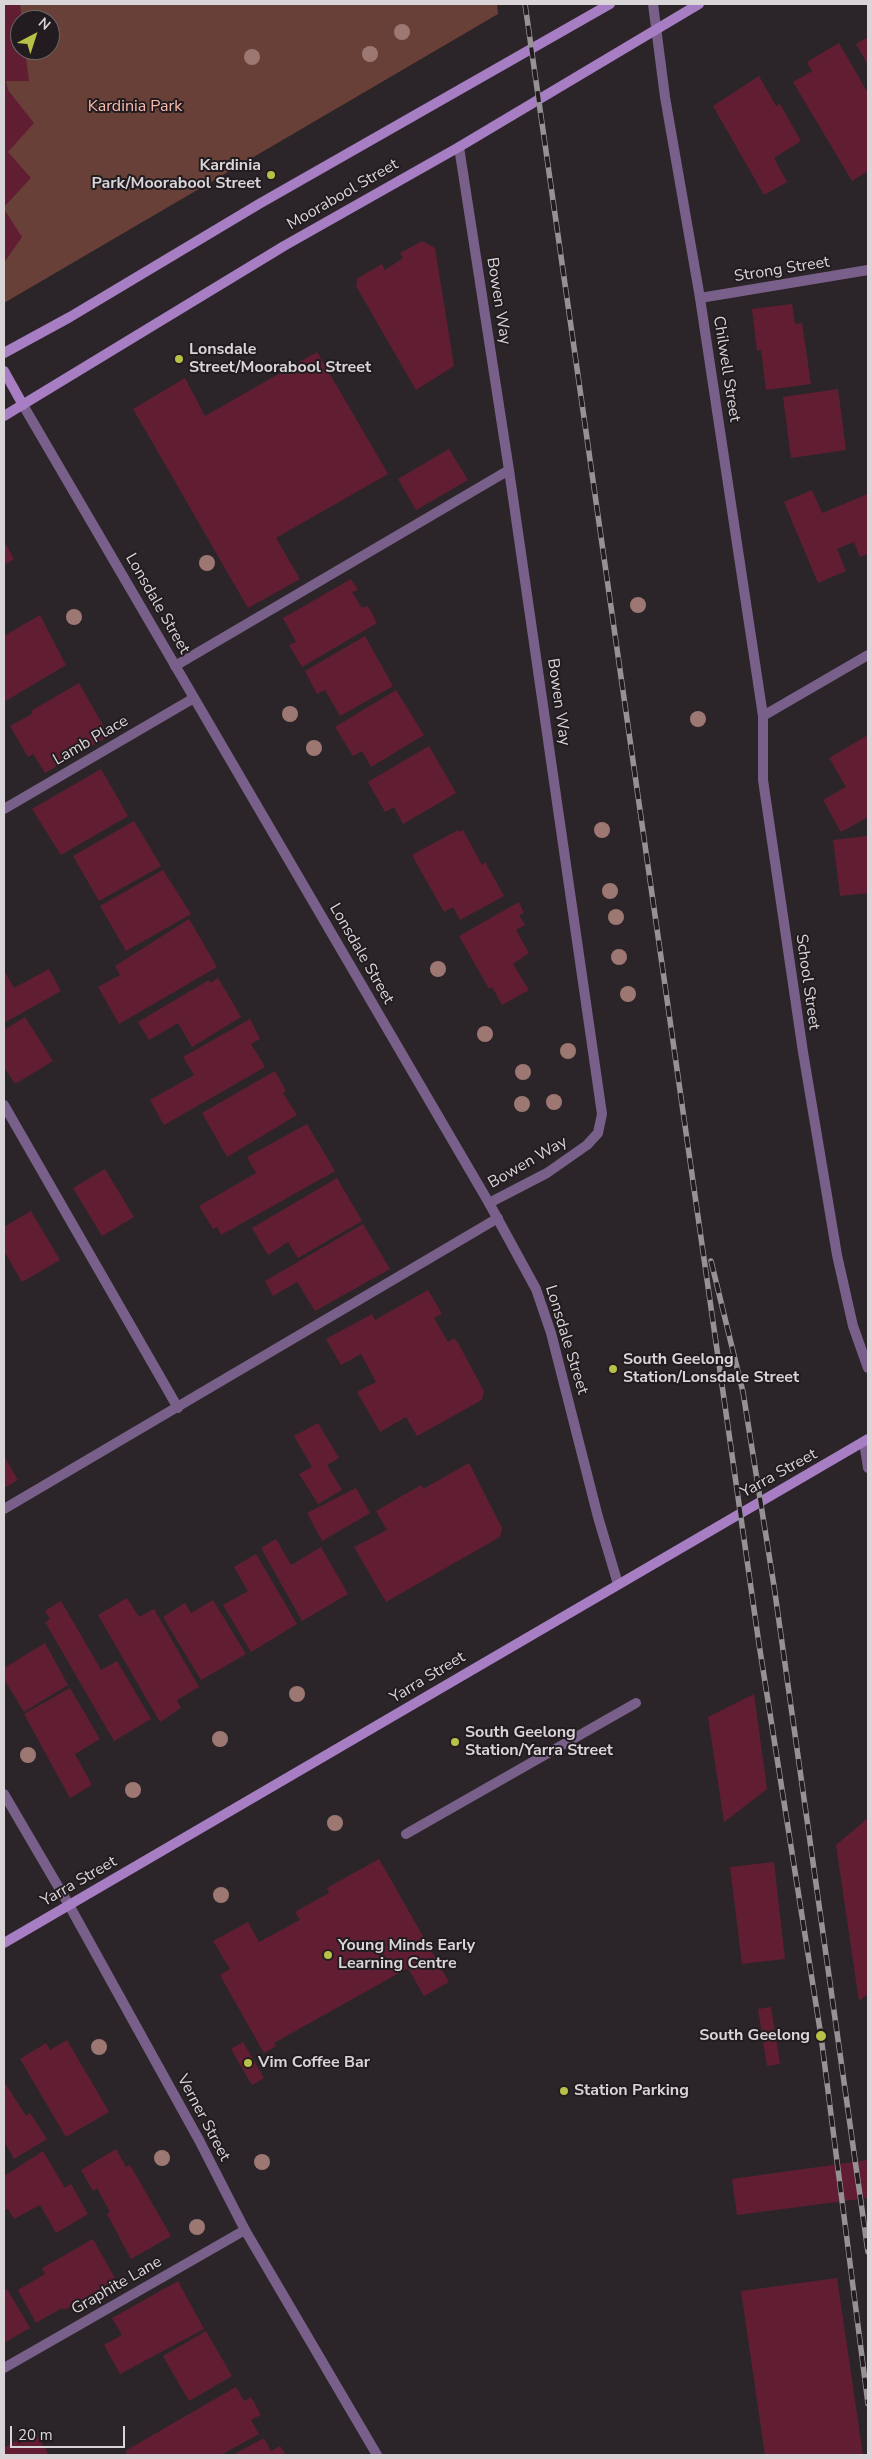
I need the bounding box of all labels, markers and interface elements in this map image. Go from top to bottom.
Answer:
north arrow [10,10,60,60]
text: N [34,13,54,35]
park label: Kardinia Park [88,97,182,117]
street label: Moorabool Street [284,155,402,235]
place label: Kardinia Park/Moorabool Street [92,156,261,194]
marker: Kardinia Park/Moorabool Street [265,169,277,181]
street label: Strong Street [733,253,831,287]
street label: Bowen Way [482,256,514,346]
street label: Chilwell Street [708,315,744,423]
place label: Lonsdale Street/Moorabool Street [189,340,371,378]
marker: Lonsdale Street/Moorabool Street [173,353,185,365]
street label: Lonsdale Street [120,550,194,658]
street label: Bowen Way [542,657,574,747]
street label: Lamb Place [50,712,132,770]
street label: Lonsdale Street [324,900,398,1008]
street label: School Street [791,933,823,1031]
street label: Bowen Way [485,1133,571,1193]
street label: Lonsdale Street [540,1283,592,1397]
place label: South Geelong Station/Lonsdale Street [623,1350,799,1388]
marker: South Geelong Station/Lonsdale Street [607,1363,619,1375]
street label: Yarra Street [737,1445,821,1503]
street label: Yarra Street [387,1648,469,1708]
place label: South Geelong Station/Yarra Street [465,1723,613,1761]
marker: South Geelong Station/Yarra Street [449,1736,461,1748]
street label: Yarra Street [38,1853,120,1911]
place label: Young Minds Early Learning Centre [338,1936,475,1974]
marker: Young Minds Early Learning Centre [322,1949,334,1961]
place label: South Geelong [699,2026,810,2046]
marker: South Geelong [814,2029,828,2043]
place label: Vim Coffee Bar [258,2053,370,2073]
marker: Vim Coffee Bar [242,2057,254,2069]
street label: Verner Street [172,2071,234,2165]
place label: Station Parking [574,2081,689,2101]
marker: Station Parking [558,2085,570,2097]
street label: Graphite Lane [69,2252,165,2320]
scale bar [12,2416,128,2448]
text: 20 m [18,2425,53,2445]

